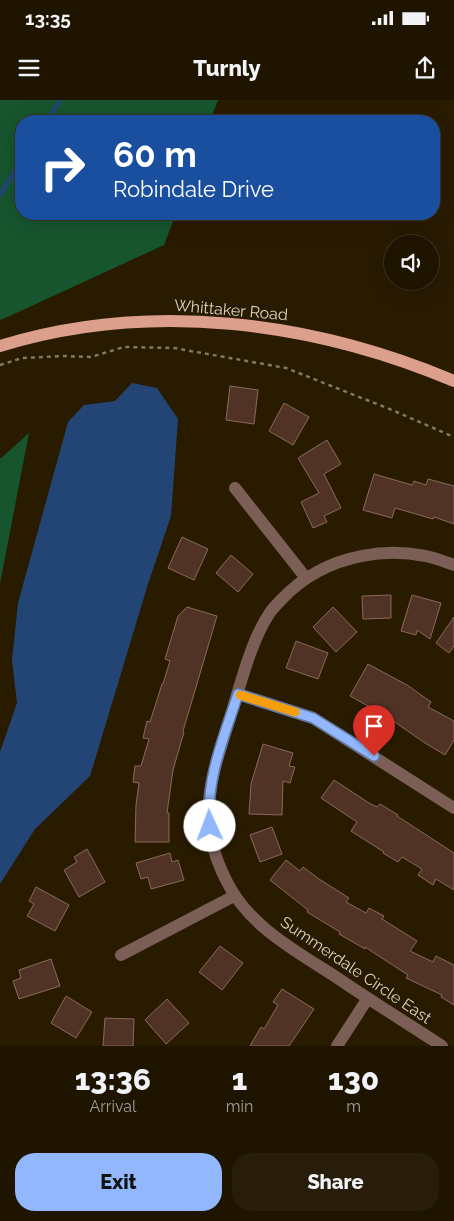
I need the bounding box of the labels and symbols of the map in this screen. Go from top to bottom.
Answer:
street label: Whittaker Road [173,296,289,324]
pin [353,705,395,756]
position arrow [183,799,235,851]
street label: Summerdale Circle East [277,912,436,1028]

